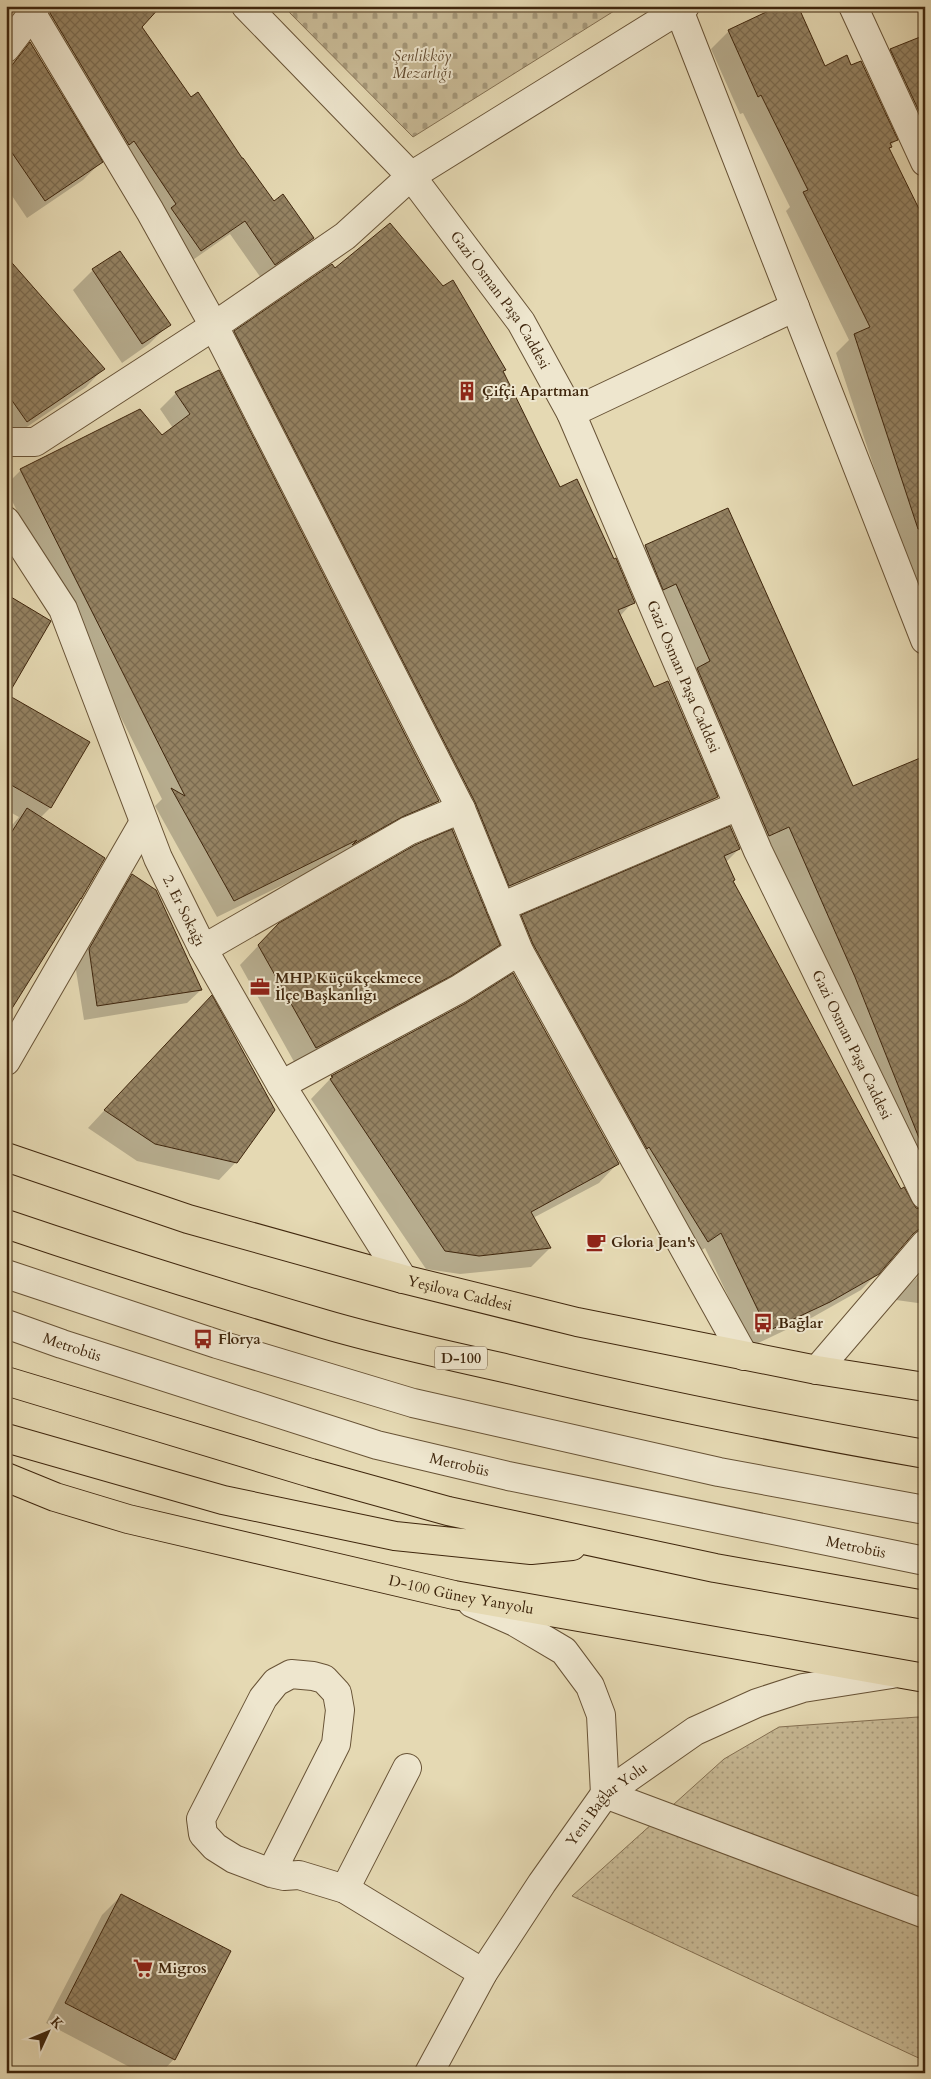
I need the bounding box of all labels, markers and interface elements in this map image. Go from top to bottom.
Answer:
park label: Şenlikköy Mezarlığı [393,46,452,83]
street label: Gazi Osman Paşa Caddesi [446,227,555,373]
building icon: Çifçi Apartman [456,380,478,402]
place label: Çifçi Apartman [482,381,589,401]
street label: Gazi Osman Paşa Caddesi [642,597,725,756]
street label: 2. Er Sokağı [158,872,210,950]
street label: Gazi Osman Paşa Caddesi [807,966,897,1123]
place label: MHP Küçükçekmece İlçe Başkanlığı [275,968,422,1005]
office icon: MHP Küçükçekmece İlçe Başkanlığı [249,976,271,998]
cafe icon: Gloria Jean's [585,1231,607,1253]
place label: Gloria Jean's [611,1232,695,1252]
street label: Yeşilova Caddesi [405,1270,514,1316]
bus stop icon: Bağlar [752,1312,774,1334]
place label: Bağlar [778,1313,824,1333]
street label: Metrobüs [40,1328,104,1366]
bus stop icon: Florya [192,1328,214,1350]
place label: Florya [218,1329,261,1349]
road number: D-100 [435,1346,487,1370]
street label: Metrobüs [428,1448,491,1481]
street label: Metrobüs [824,1531,888,1563]
street label: D-100 Güney Yanyolu [387,1570,535,1619]
street label: Yeni Bağlar Yolu [561,1758,651,1850]
supermarket icon: Migros [132,1957,154,1979]
place label: Migros [158,1958,207,1978]
north arrow [22,2006,72,2056]
text: K [46,2013,68,2034]

